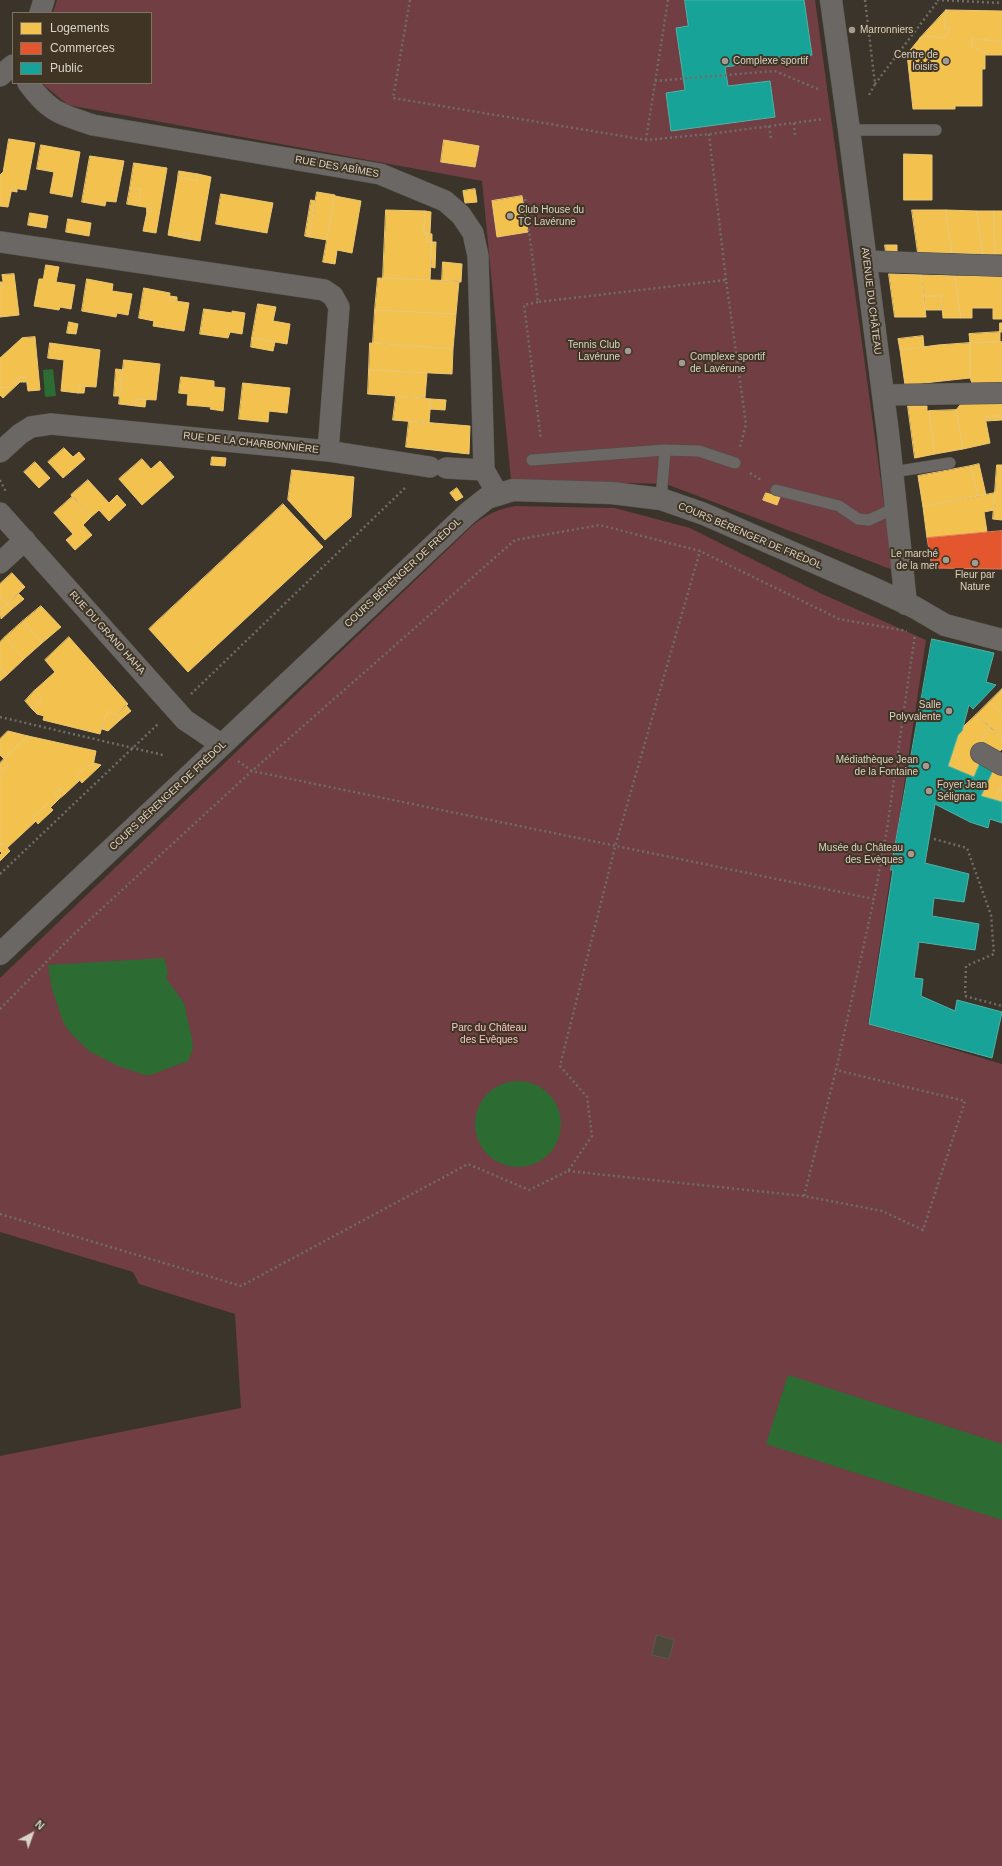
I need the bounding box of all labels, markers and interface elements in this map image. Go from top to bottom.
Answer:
legend [12,12,152,84]
text: Logements [50,21,109,35]
place label: Marronniers [860,24,913,36]
marker: Marronniers [847,25,857,35]
text: Commerces [50,41,115,55]
place label: Centre de loisirs [894,49,938,72]
place label: Complexe sportif [733,55,808,67]
marker: Complexe sportif [720,56,730,66]
marker: Centre de loisirs [941,56,951,66]
text: Public [50,61,83,75]
street label: RUE DES ABÎMES [294,154,380,180]
place label: Club House du TC Lavérune [518,204,584,228]
marker: Club House du TC Lavérune [505,211,515,221]
street label: AVENUE DU CHÂTEAU [858,247,884,355]
place label: Tennis Club Lavérune [568,339,620,362]
marker: Tennis Club Lavérune [623,346,633,356]
place label: Complexe sportif de Lavérune [690,351,765,374]
marker: Complexe sportif de Lavérune [677,358,687,368]
street label: RUE DE LA CHARBONNIÈRE [183,430,319,456]
street label: COURS BÉRENGER DE FRÉDOL [676,500,824,572]
street label: COURS BÉRENGER DE FRÉDOL [342,516,464,630]
place label: Le marché de la mer [891,548,938,572]
marker: Le marché de la mer [941,555,951,565]
marker: Fleur par Nature [970,558,980,568]
place label: Fleur par Nature [955,569,995,592]
street label: RUE DU GRAND HAHA [66,589,148,677]
place label: Salle Polyvalente [889,699,941,722]
marker: Salle Polyvalente [944,706,954,716]
street label: COURS BÉRENGER DE FRÉDOL [107,739,229,853]
place label: Médiathèque Jean de la Fontaine [836,754,918,778]
marker: Médiathèque Jean de la Fontaine [921,761,931,771]
place label: Foyer Jean Sélignac [937,779,987,802]
marker: Foyer Jean Sélignac [924,786,934,796]
place label: Musée du Château des Evèques [818,842,903,866]
marker: Musée du Château des Evèques [906,849,916,859]
park label: Parc du Château des Evêques [451,1022,527,1046]
north arrow [12,1814,52,1854]
text: N [33,1818,47,1832]

